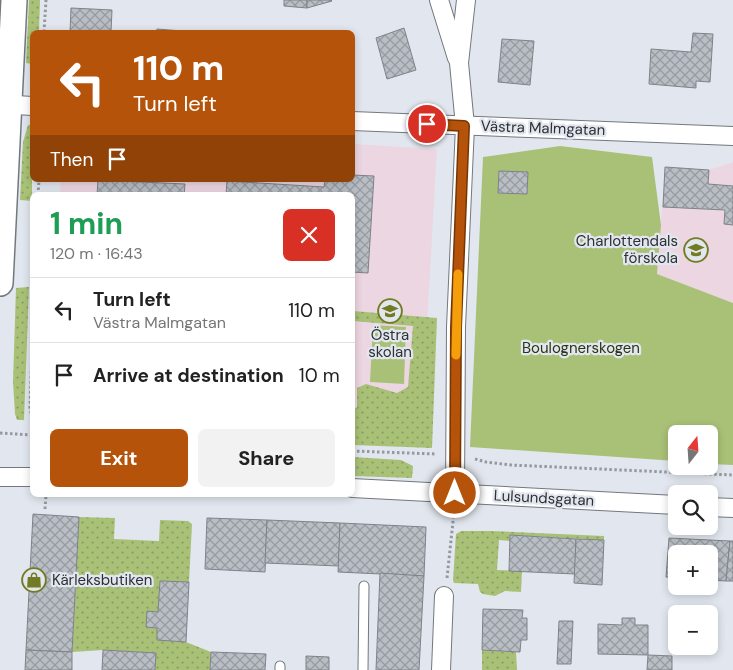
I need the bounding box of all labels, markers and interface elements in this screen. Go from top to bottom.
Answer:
text: 110 m [133,45,224,91]
icon: left [50,50,115,115]
text: Turn left [133,89,217,118]
pin [406,103,448,145]
icon: arrive [413,110,441,138]
street label: Västra Malmgatan [480,116,606,140]
icon: arrive [103,145,131,173]
text: Then [50,147,93,172]
text: 1 min [50,204,123,243]
button: close [283,209,335,261]
place label: Charlottendals förskola [576,231,678,268]
school or university icon: Charlottendals förskola [683,237,709,263]
text: 120 m · 16:43 [50,243,143,264]
text: Turn left [93,287,171,312]
icon: left [50,296,78,324]
text: 110 m [288,298,335,323]
school or university icon: Östra skolan [377,298,403,324]
text: Västra Malmgatan [93,312,226,333]
place label: Östra skolan [368,325,412,362]
park label: Boulognerskogen [522,338,640,358]
icon: arrive [50,361,78,389]
text: Arrive at destination [93,363,284,388]
text: 10 m [299,363,340,388]
north arrow [668,425,718,475]
map controls [668,425,718,655]
button: Exit [50,429,188,487]
button: Share [198,429,335,487]
position arrow [428,466,480,518]
street label: Lulsundsgatan [493,485,595,511]
button: search [668,485,718,535]
button: + [668,545,718,595]
shop icon: Kärleksbutiken [21,567,47,593]
place label: Kärleksbutiken [52,570,152,590]
button: − [668,605,718,655]

